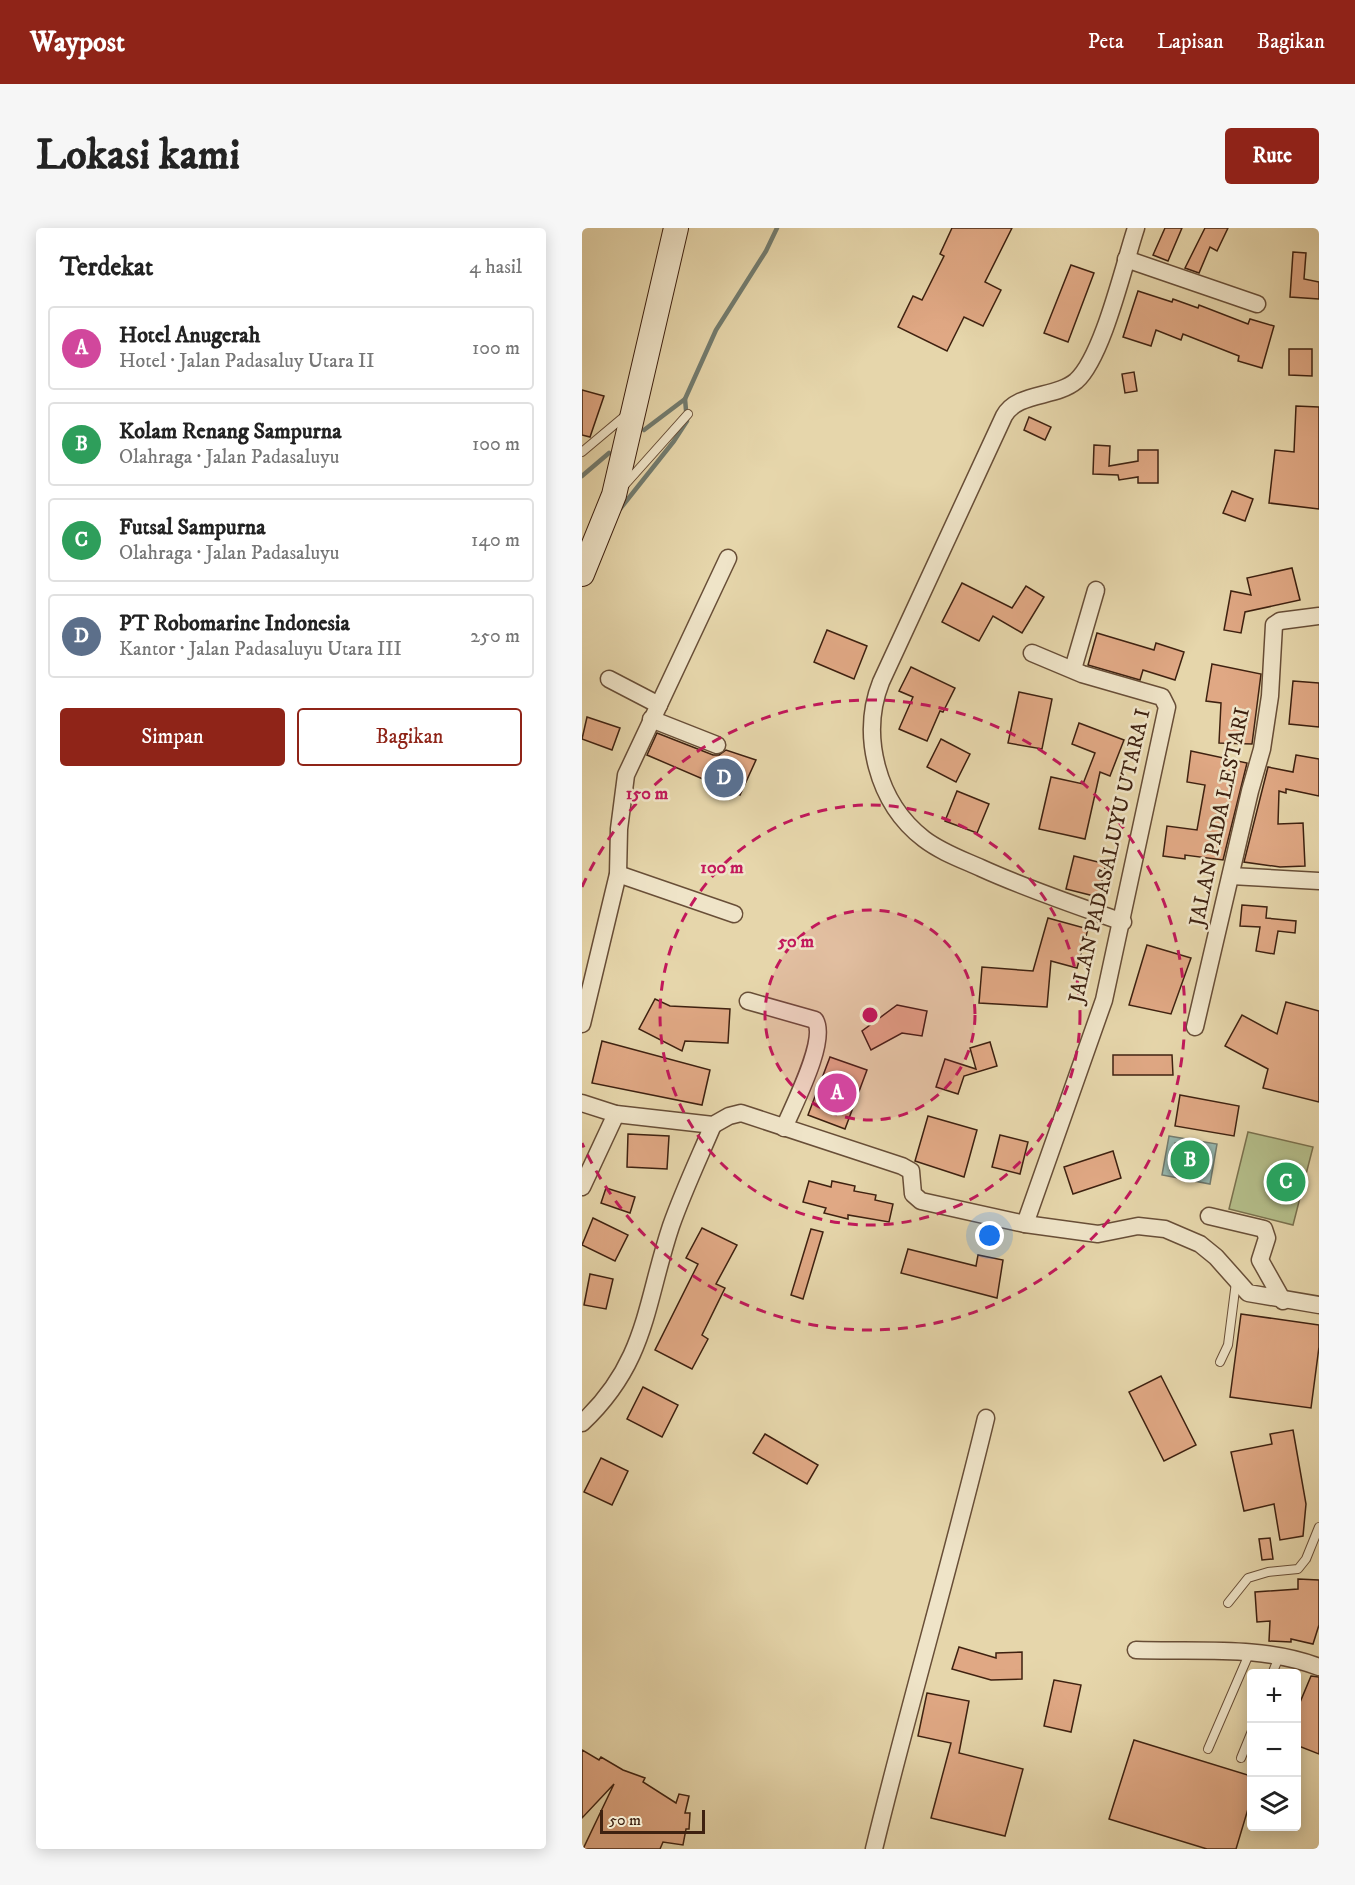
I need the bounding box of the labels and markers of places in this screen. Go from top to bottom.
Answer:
pin: D [704,756,744,800]
centre of rings [860,1005,880,1025]
pin: A [818,1070,856,1116]
pin: B [1170,1138,1210,1182]
pin: C [1266,1160,1306,1204]

